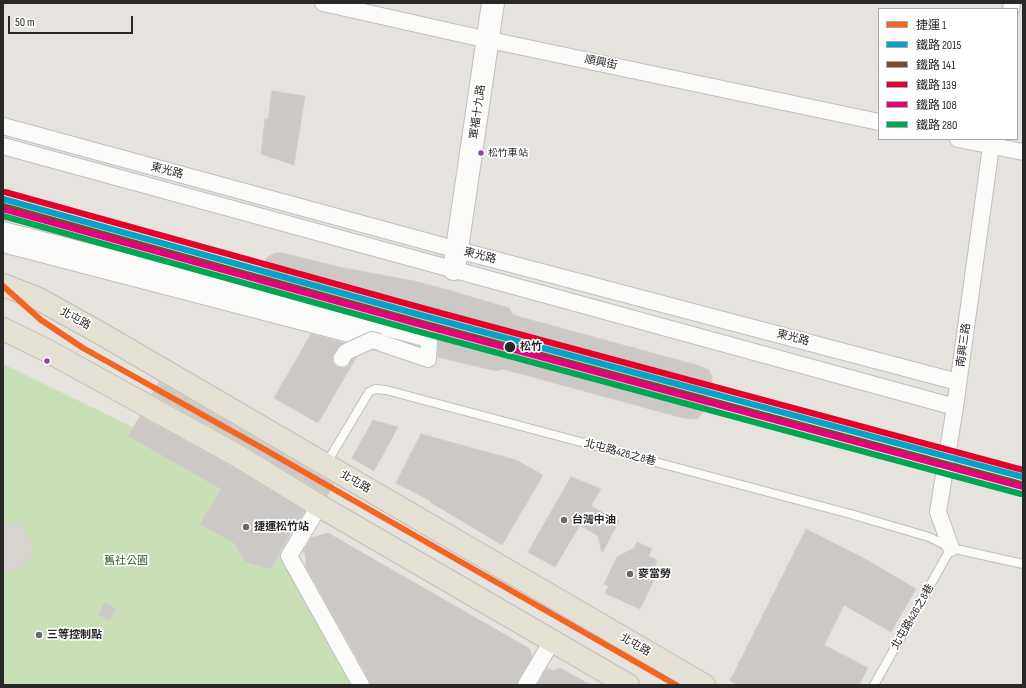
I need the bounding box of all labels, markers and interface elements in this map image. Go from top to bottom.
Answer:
scale bar [10,8,135,34]
legend [878,8,1018,140]
text: 50 m [15,15,35,30]
text: 捷運 1 [916,18,946,33]
text: 鐵路 2015 [916,38,961,53]
street label: 順興街 [583,53,619,73]
text: 鐵路 141 [916,58,955,73]
text: 鐵路 139 [916,78,956,93]
street label: 軍福十九路 [468,84,488,140]
text: 鐵路 108 [916,98,957,113]
text: 鐵路 280 [916,118,957,133]
place label: 松竹車站 [488,147,528,159]
marker: 松竹車站 [476,148,486,158]
street label: 東光路 [149,160,185,182]
street label: 東光路 [462,245,498,267]
street label: 北屯路 [57,305,93,333]
street label: 南興三路 [954,322,974,368]
street label: 東光路 [775,327,811,349]
marker: 松竹 [503,340,517,354]
place label: 松竹 [520,340,542,354]
unlabelled marker [42,356,52,366]
street label: 北屯路426之8巷 [583,437,657,469]
street label: 北屯路 [337,468,373,496]
place label: 台灣中油 [572,513,616,527]
marker: 台灣中油 [559,515,569,525]
place label: 捷運松竹站 [254,520,309,534]
marker: 捷運松竹站 [241,522,251,532]
park label: 舊社公園 [104,554,148,568]
place label: 麥當勞 [638,567,671,581]
marker: 麥當勞 [625,569,635,579]
street label: 北屯路426之8巷 [889,582,937,652]
place label: 三等控制點 [47,628,102,642]
marker: 三等控制點 [34,630,44,640]
street label: 北屯路 [617,631,653,659]

